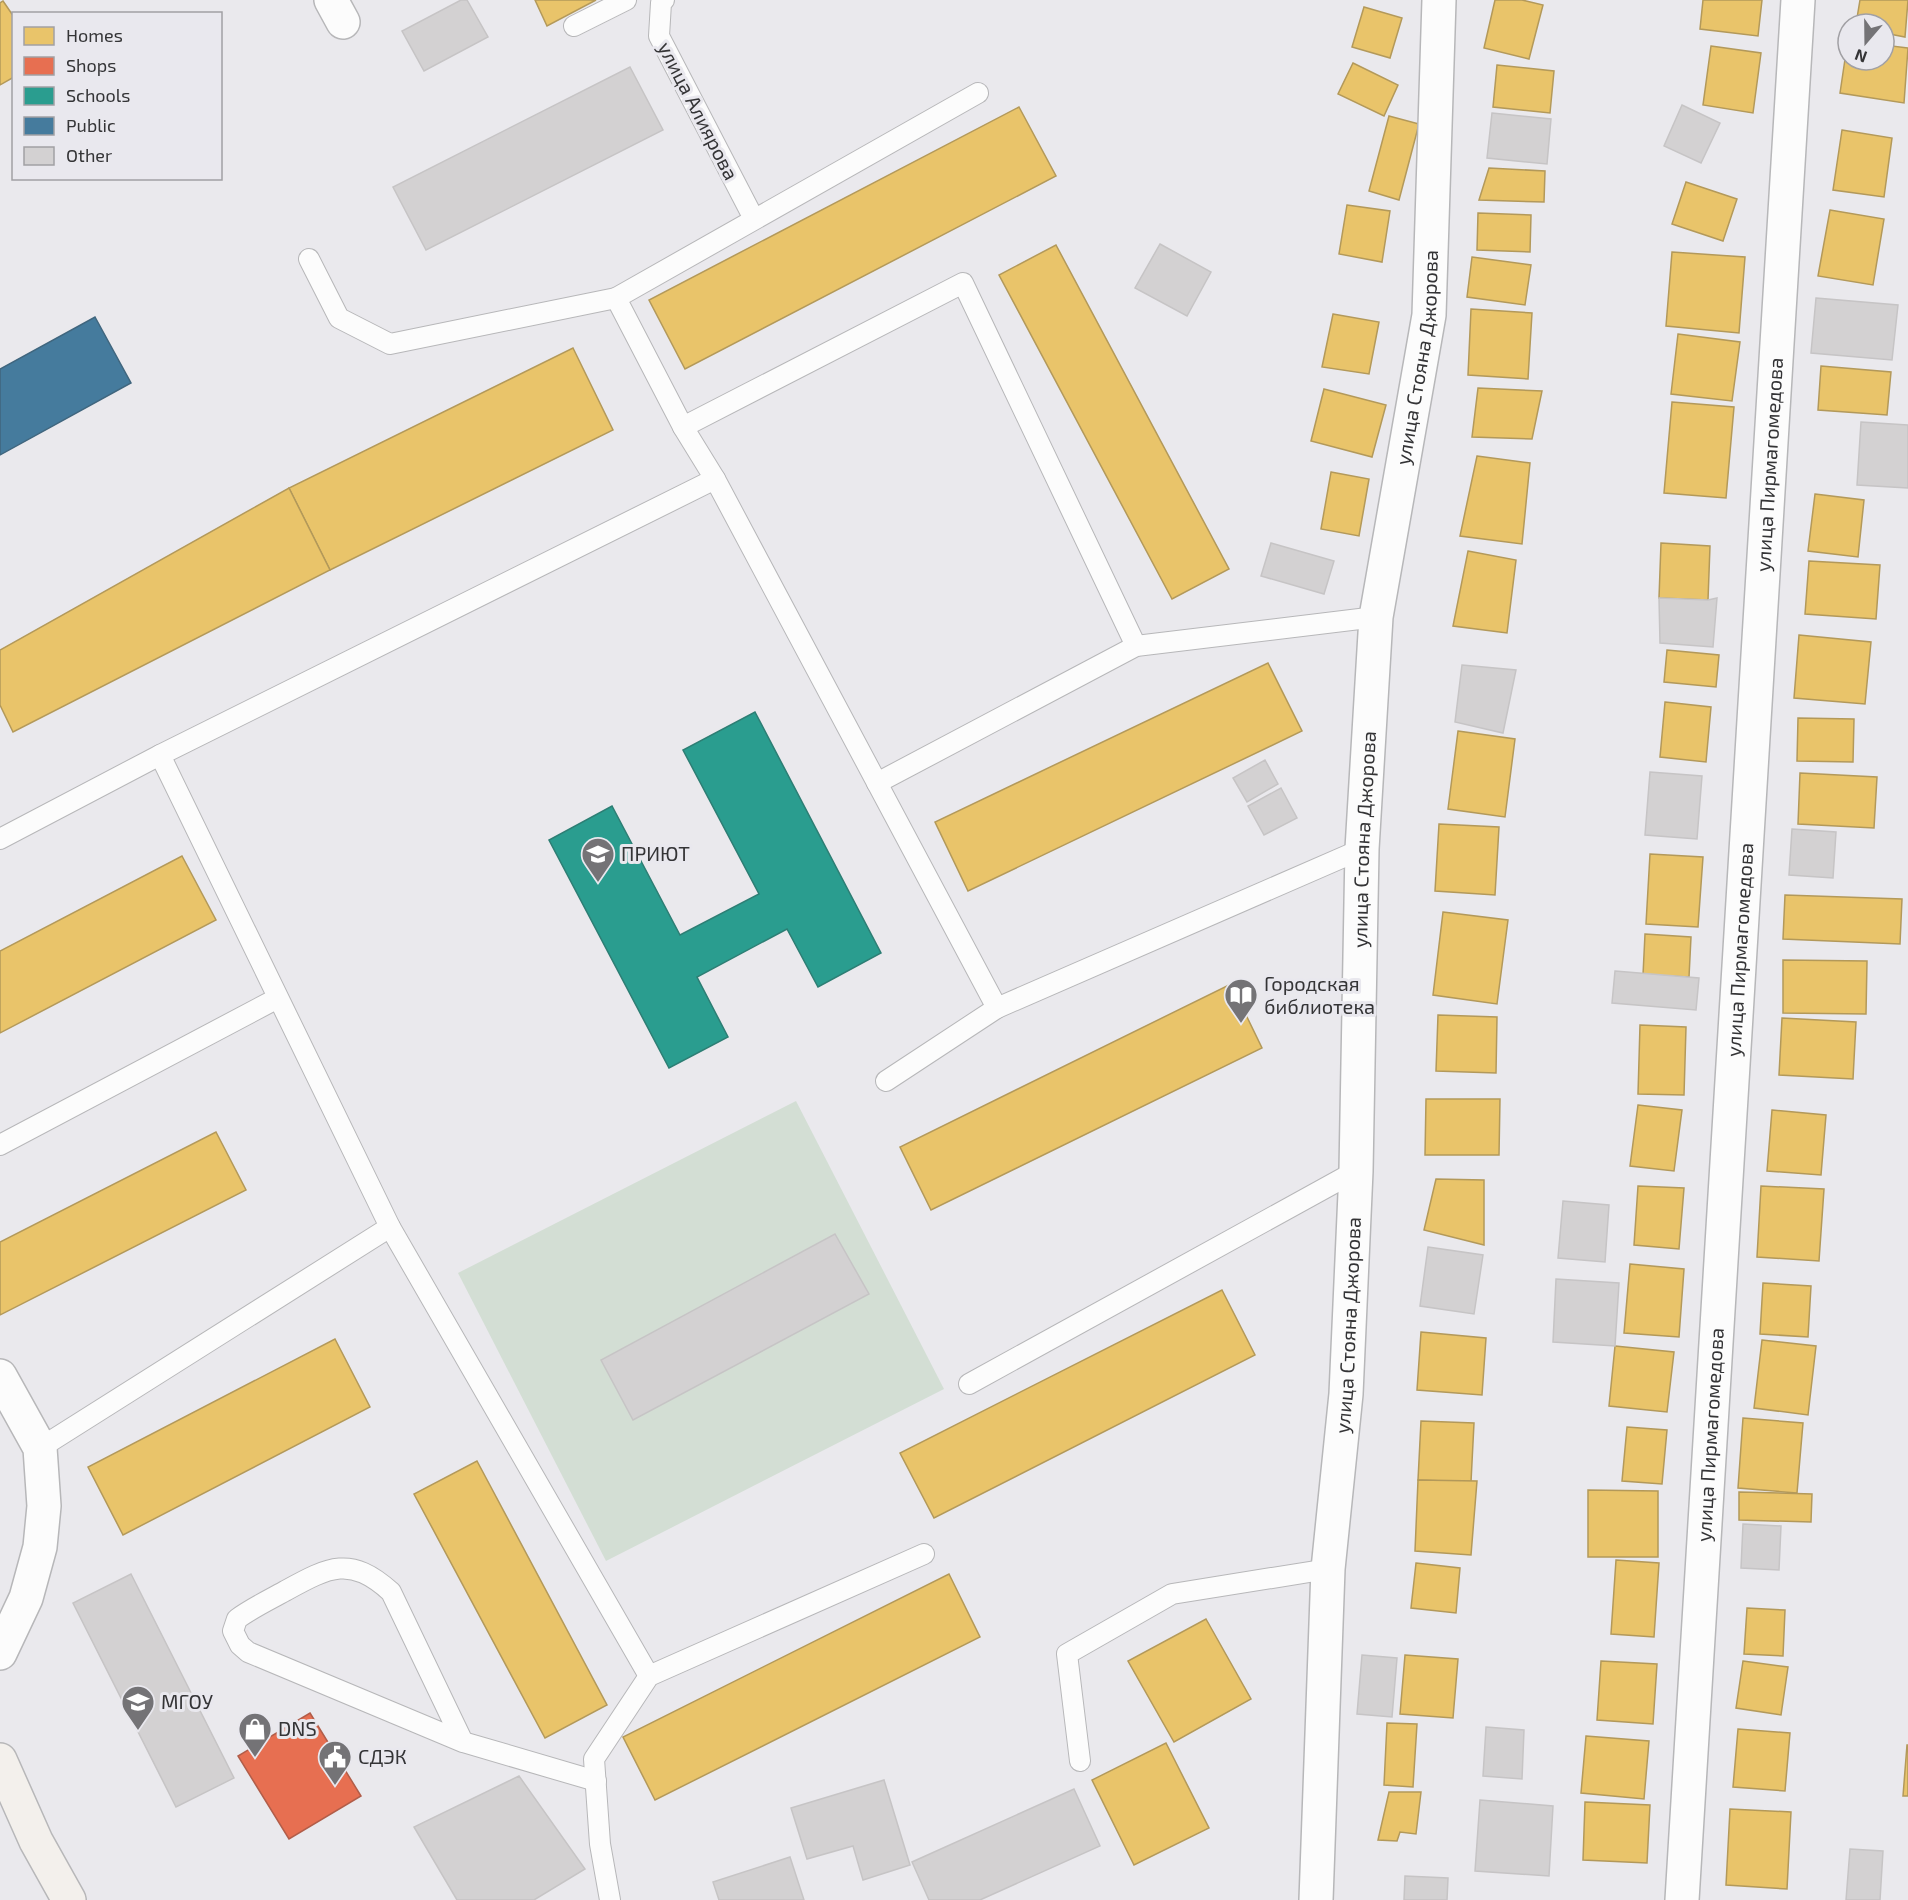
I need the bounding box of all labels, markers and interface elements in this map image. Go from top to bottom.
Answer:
legend [12,12,222,180]
north arrow [1836,12,1896,72]
text: Homes [66,24,123,46]
street label: улица Алиярова [653,37,744,184]
text: N [1852,46,1869,67]
text: Shops [66,54,116,76]
text: Schools [66,84,130,106]
text: Public [66,114,116,136]
text: Other [66,144,112,166]
street label: улица Стояна Джорова [1390,250,1442,467]
street label: улица Пирмагомедова [1750,357,1787,572]
street label: улица Стояна Джорова [1347,730,1380,948]
school or university icon: ПРИЮТ [580,836,616,883]
place label: ПРИЮТ [621,841,690,865]
street label: улица Пирмагомедова [1721,842,1758,1058]
place label: Городская библиотека [1264,971,1375,1018]
library icon: Городская библиотека [1223,977,1259,1024]
street label: улица Стояна Джорова [1329,1216,1365,1435]
street label: улица Пирмагомедова [1691,1327,1728,1543]
school or university icon: МГОУ [120,1684,156,1731]
place label: МГОУ [161,1689,214,1713]
shop icon: DNS [237,1711,273,1758]
place label: DNS [278,1716,317,1740]
public building icon: СДЭК [317,1739,353,1786]
place label: СДЭК [358,1744,407,1768]

